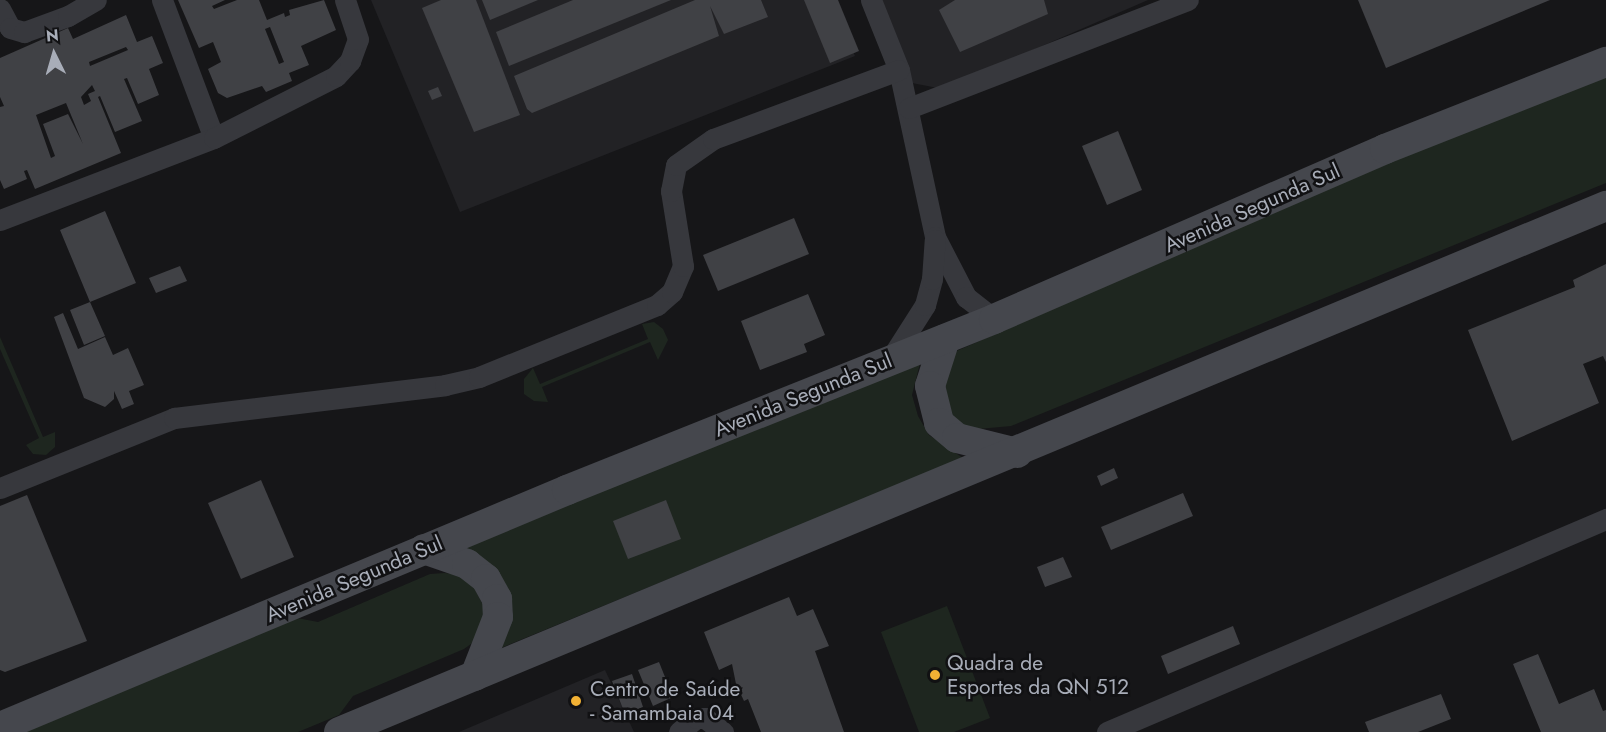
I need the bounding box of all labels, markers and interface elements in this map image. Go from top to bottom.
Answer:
north arrow [24,24,84,84]
text: N [45,24,60,48]
street label: Avenida Segunda Sul [1160,158,1344,258]
street label: Avenida Segunda Sul [710,348,896,442]
street label: Avenida Segunda Sul [262,530,446,628]
place label: Quadra de Esportes da QN 512 [947,650,1129,700]
marker: Quadra de Esportes da QN 512 [928,668,942,682]
place label: Centro de Saúde - Samambaia 04 [590,676,740,726]
marker: Centro de Saúde - Samambaia 04 [567,692,585,710]

